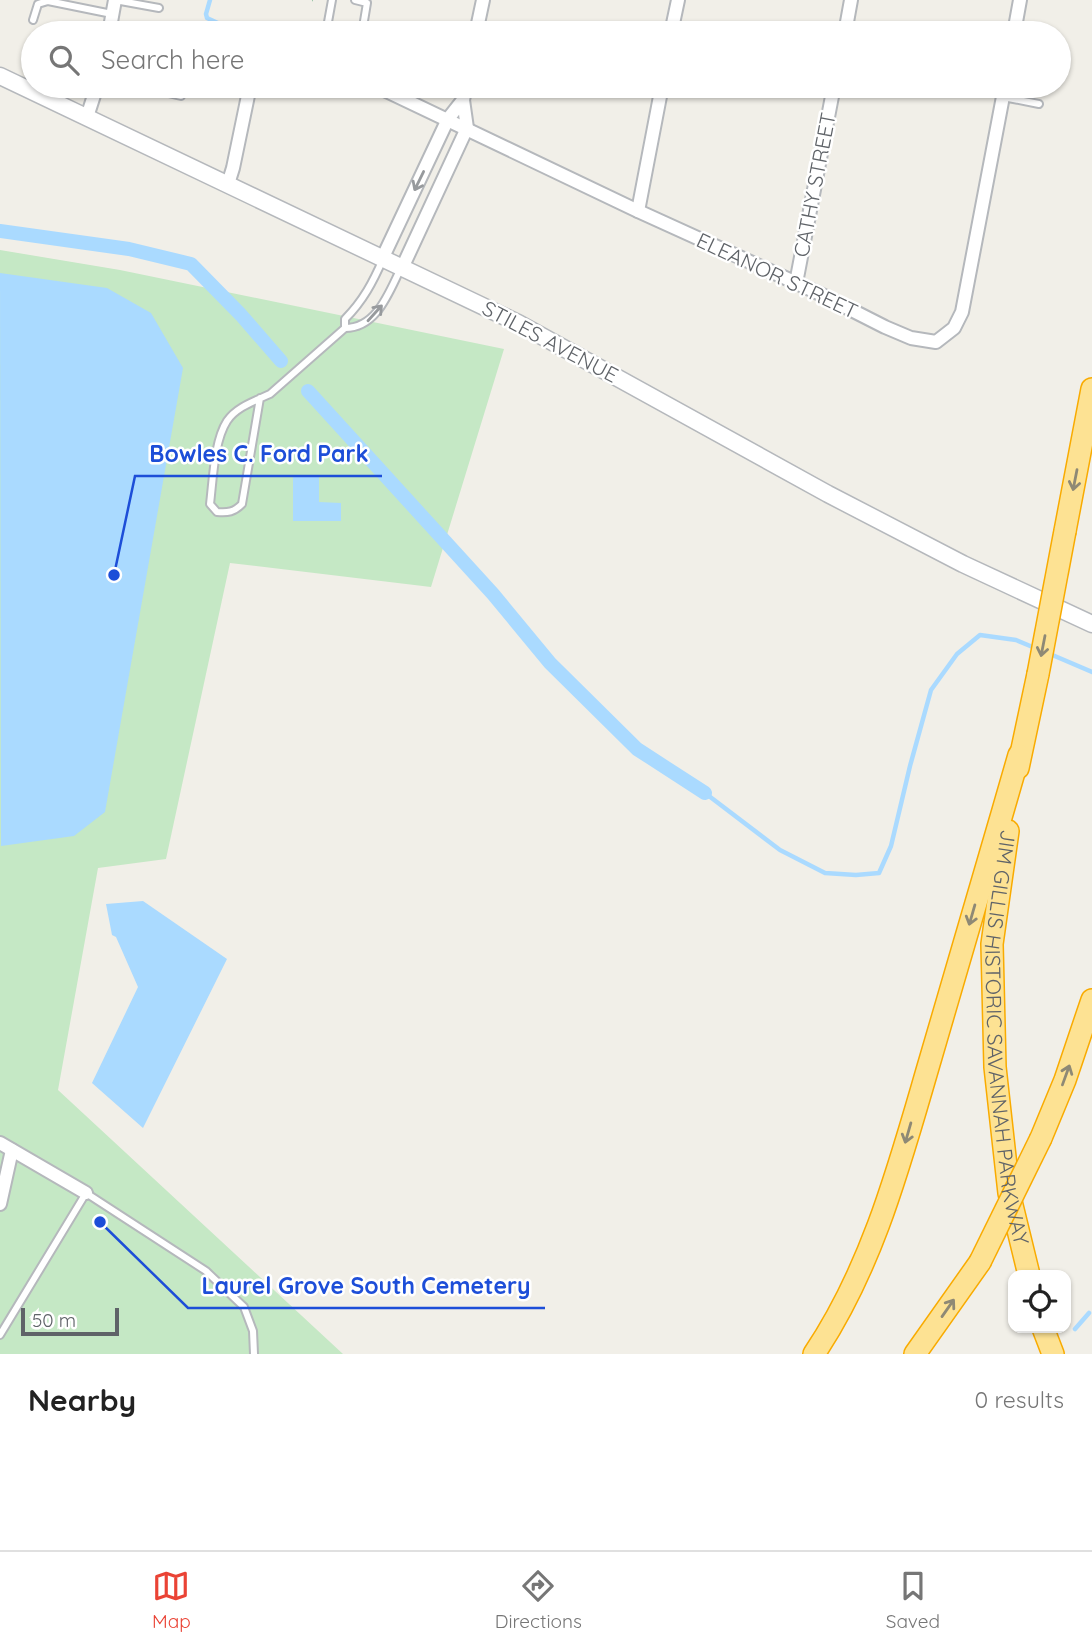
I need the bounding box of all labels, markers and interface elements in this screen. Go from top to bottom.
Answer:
search box [21,21,1071,98]
icon: search [45,41,83,79]
text: Search here [101,43,245,76]
street label: CATHY STREET [787,110,841,259]
one-way arrow [412,170,425,191]
street label: ELEANOR STREET [693,226,862,324]
street label: STILES AVENUE [478,294,623,388]
one-way arrow [367,304,383,322]
callout: Bowles C. Ford Park [135,432,382,476]
text: Bowles C. Ford Park [149,439,369,468]
one-way arrow [1068,468,1081,491]
one-way arrow [1036,634,1050,657]
street label: JIM GILLIS HISTORIC SAVANNAH PARKWAY [979,828,1035,1248]
one-way arrow [965,904,978,926]
one-way arrow [1061,1064,1074,1086]
one-way arrow [901,1122,914,1144]
callout: Laurel Grove South Cemetery [188,1264,545,1308]
map controls [1008,1270,1071,1333]
button: locate [1008,1270,1071,1333]
text: Laurel Grove South Cemetery [202,1271,530,1300]
one-way arrow [941,1299,955,1318]
scale bar [21,1305,119,1337]
text: 50 m [32,1308,76,1332]
text: Nearby [28,1381,136,1419]
text: 0 results [975,1385,1064,1414]
tab: Map [152,1567,191,1633]
tab: Directions [495,1567,582,1633]
tab: Saved [886,1567,940,1633]

